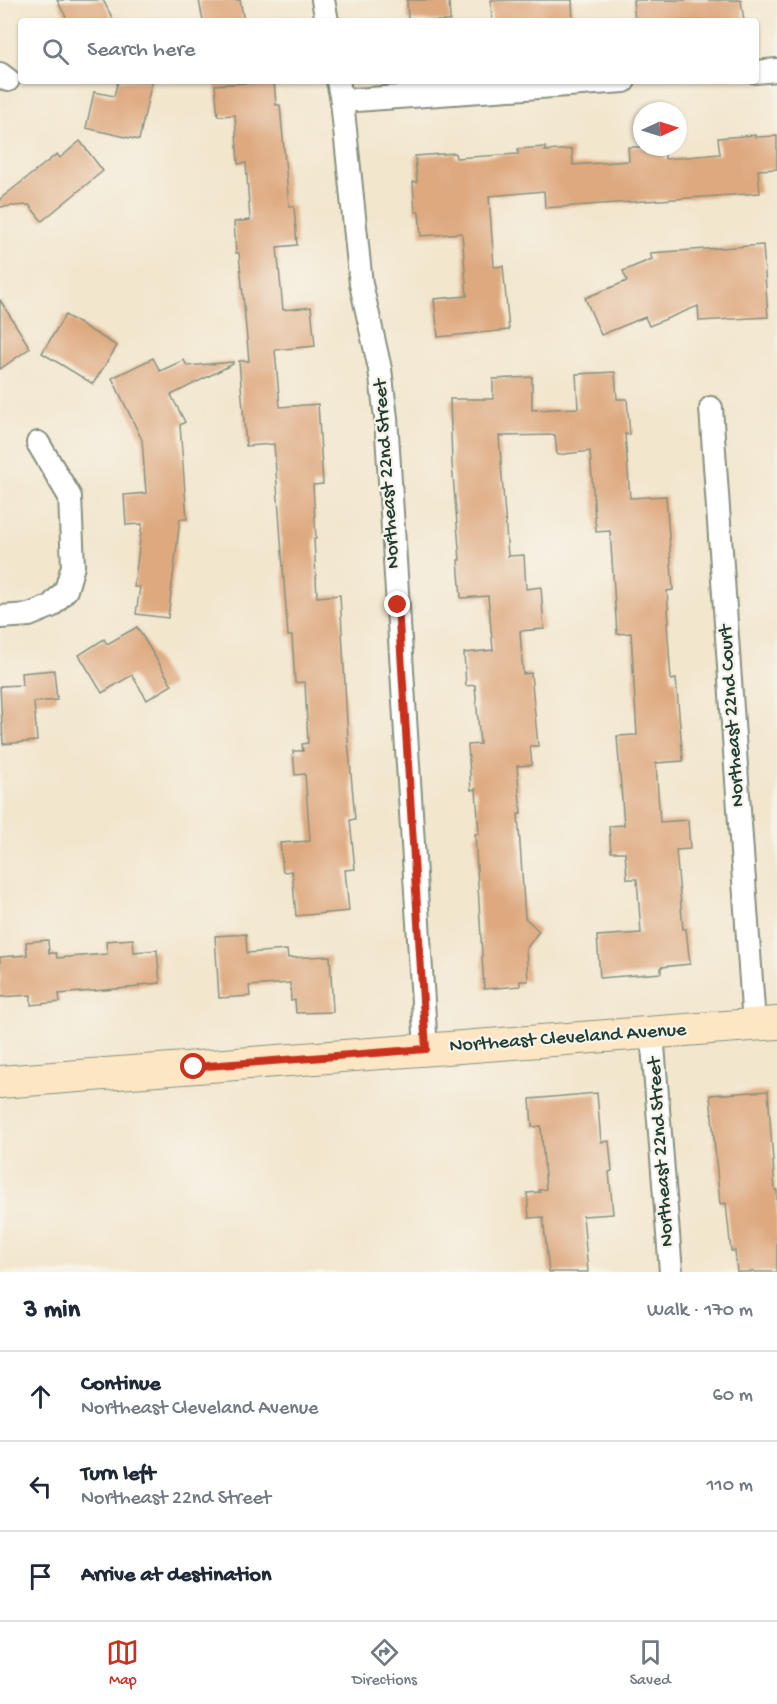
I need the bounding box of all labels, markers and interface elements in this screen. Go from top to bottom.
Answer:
search box [18,18,759,84]
icon: search [39,35,72,68]
text: Search here [87,38,195,64]
north arrow [633,102,687,156]
street label: Northeast 22nd Street [370,377,406,570]
route end [384,591,410,617]
street label: Northeast 22nd Court [715,622,751,808]
street label: Northeast Cleveland Avenue [449,1019,688,1059]
route start [180,1053,206,1079]
street label: Northeast 22nd Street [644,1055,680,1248]
text: 3 min [24,1296,80,1327]
text: Walk · 170 m [647,1300,753,1323]
text: Continue [81,1372,161,1398]
icon: ahead [24,1380,57,1413]
text: 60 m [713,1385,753,1408]
text: Northeast Cleveland Avenue [81,1398,318,1421]
text: Turn left [81,1462,155,1488]
icon: left [24,1470,57,1503]
text: 110 m [707,1475,753,1498]
text: Northeast 22nd Street [81,1488,271,1511]
icon: arrive [24,1560,57,1593]
text: Arrive at destination [81,1563,271,1589]
tab: Map [106,1636,139,1691]
tab: Directions [352,1636,417,1691]
tab: Saved [630,1636,671,1691]

